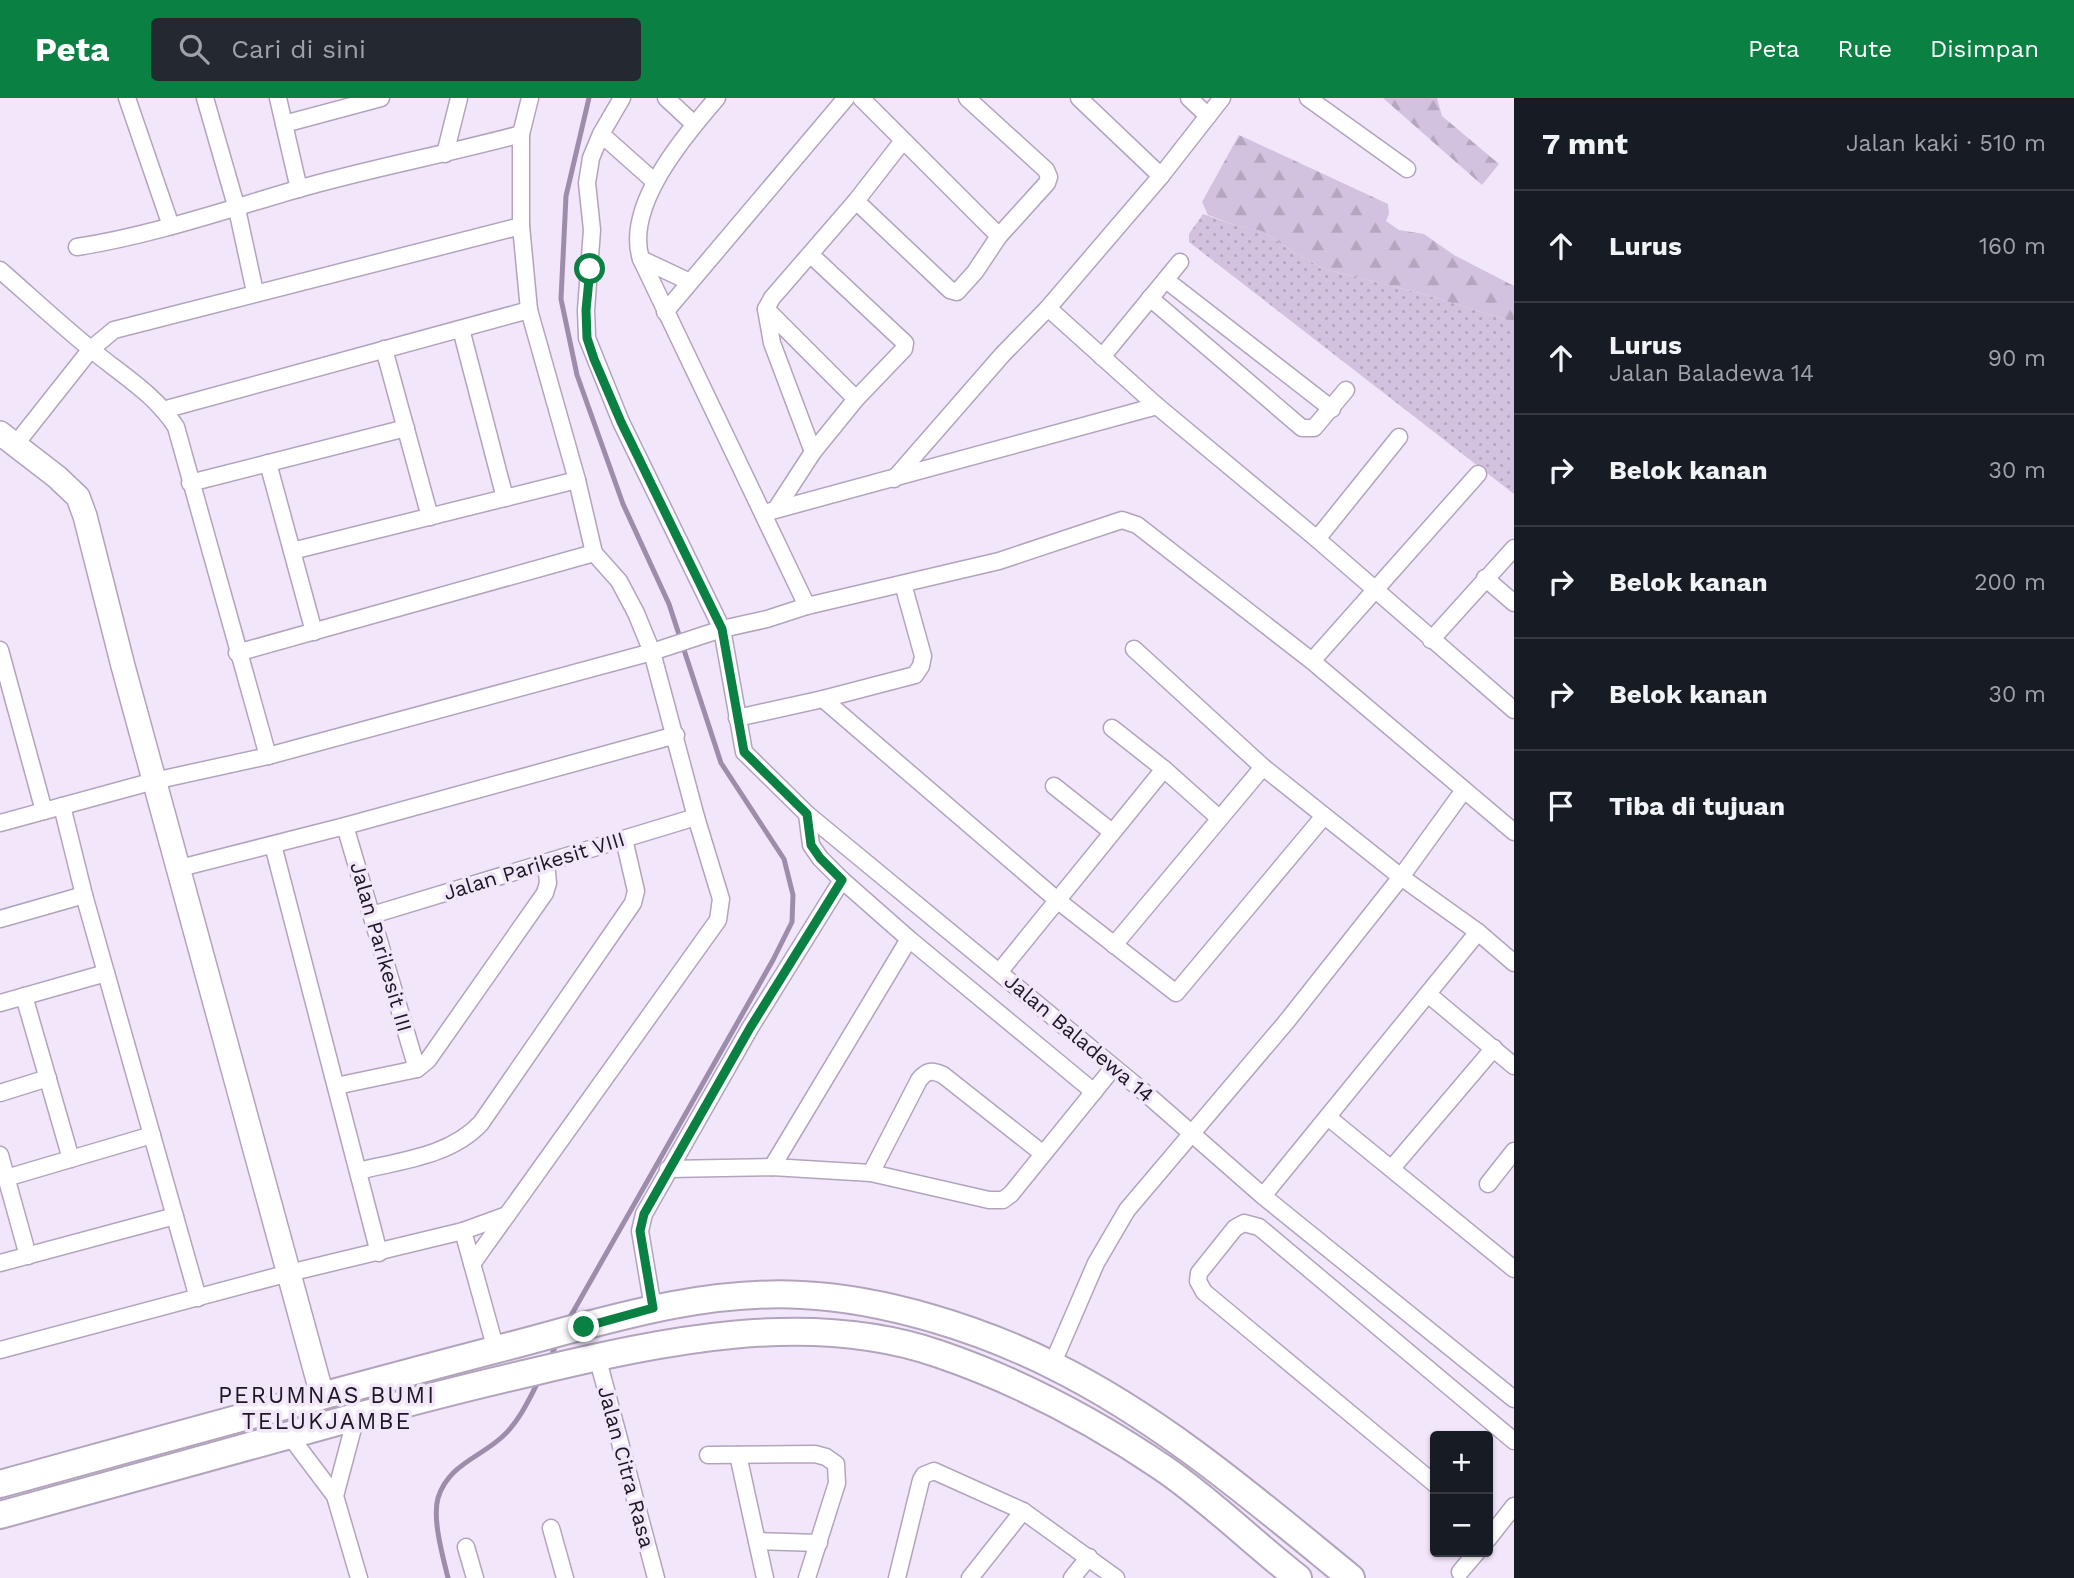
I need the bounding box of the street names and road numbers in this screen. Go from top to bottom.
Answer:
street label: Jalan Parikesit VIII [440,826,628,905]
street label: Jalan Parikesit III [345,859,418,1035]
street label: Jalan Baladewa 14 [1000,968,1159,1107]
street label: Jalan Citra Rasa [593,1383,660,1551]

